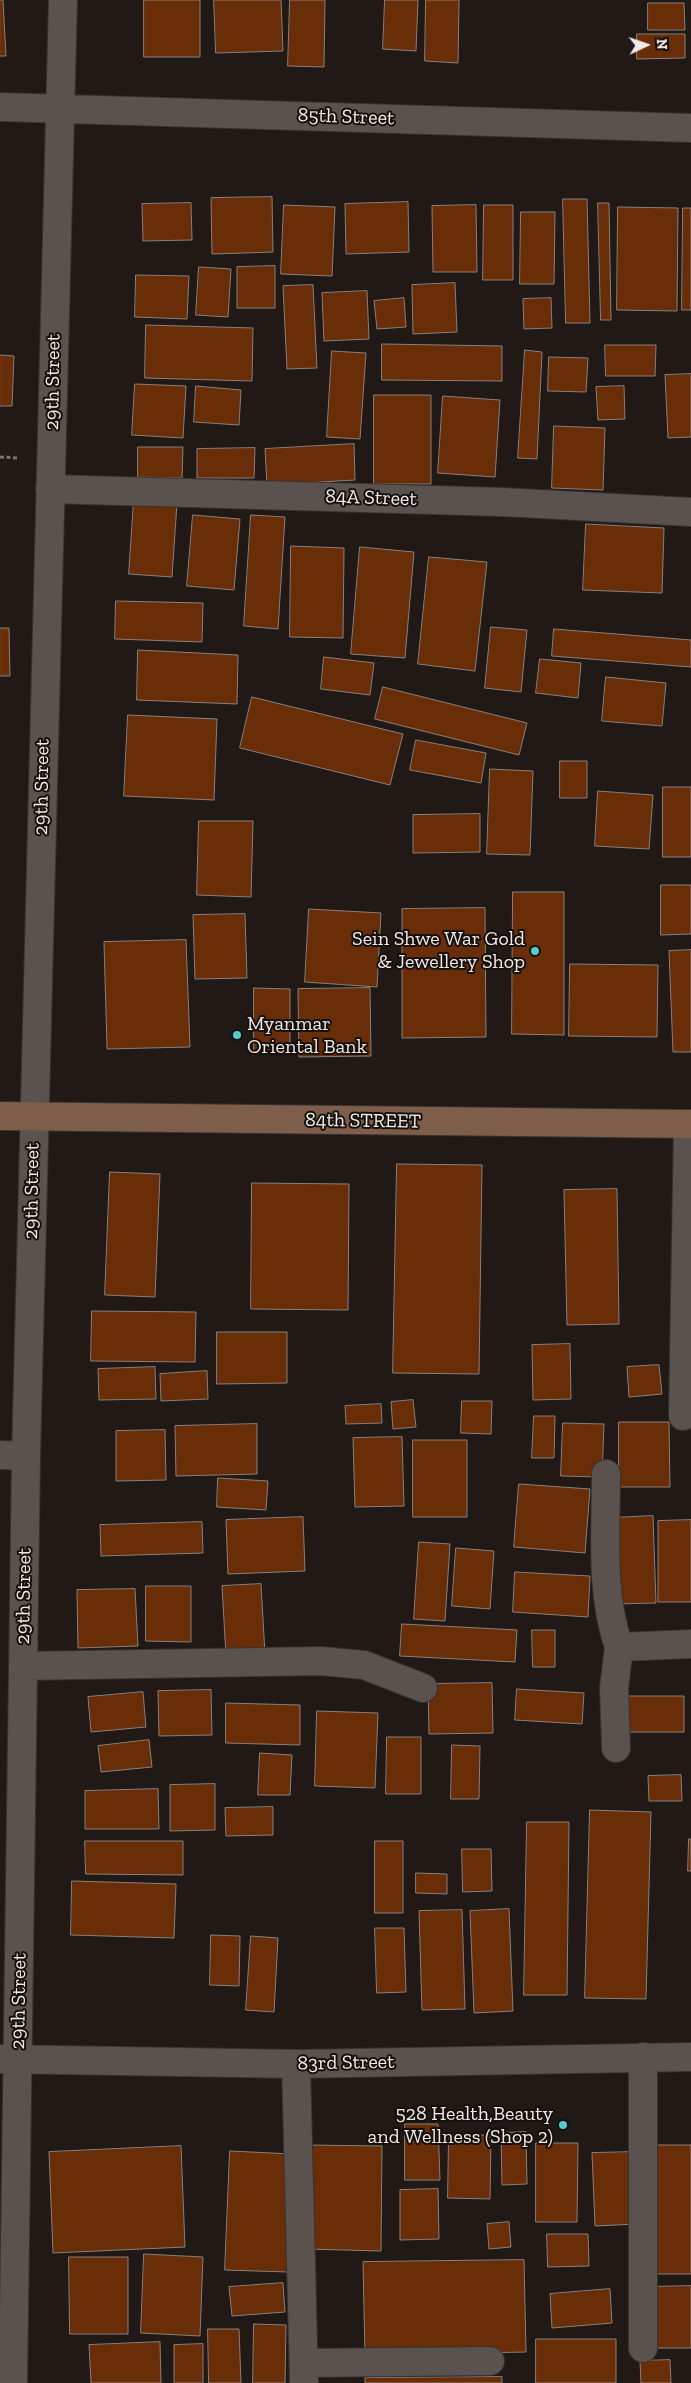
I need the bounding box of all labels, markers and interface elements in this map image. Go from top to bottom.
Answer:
north arrow [621,20,671,70]
text: N [653,38,670,50]
street label: 85th Street [297,103,395,131]
street label: 29th Street [40,333,66,431]
street label: 84A Street [325,484,417,512]
street label: 29th Street [29,738,55,836]
place label: Sein Shwe War Gold & Jewellery Shop [352,927,525,974]
marker: Sein Shwe War Gold & Jewellery Shop [529,945,541,957]
place label: Myanmar Oriental Bank [247,1012,367,1059]
marker: Myanmar Oriental Bank [231,1029,243,1041]
street label: 84th STREET [305,1108,421,1134]
street label: 29th Street [19,1142,45,1240]
street label: 29th Street [11,1547,37,1645]
street label: 29th Street [6,1952,32,2050]
street label: 83rd Street [297,2050,395,2076]
place label: 528 Health,Beauty and Wellness (Shop 2) [368,2102,553,2149]
marker: 528 Health,Beauty and Wellness (Shop 2) [557,2119,569,2131]

